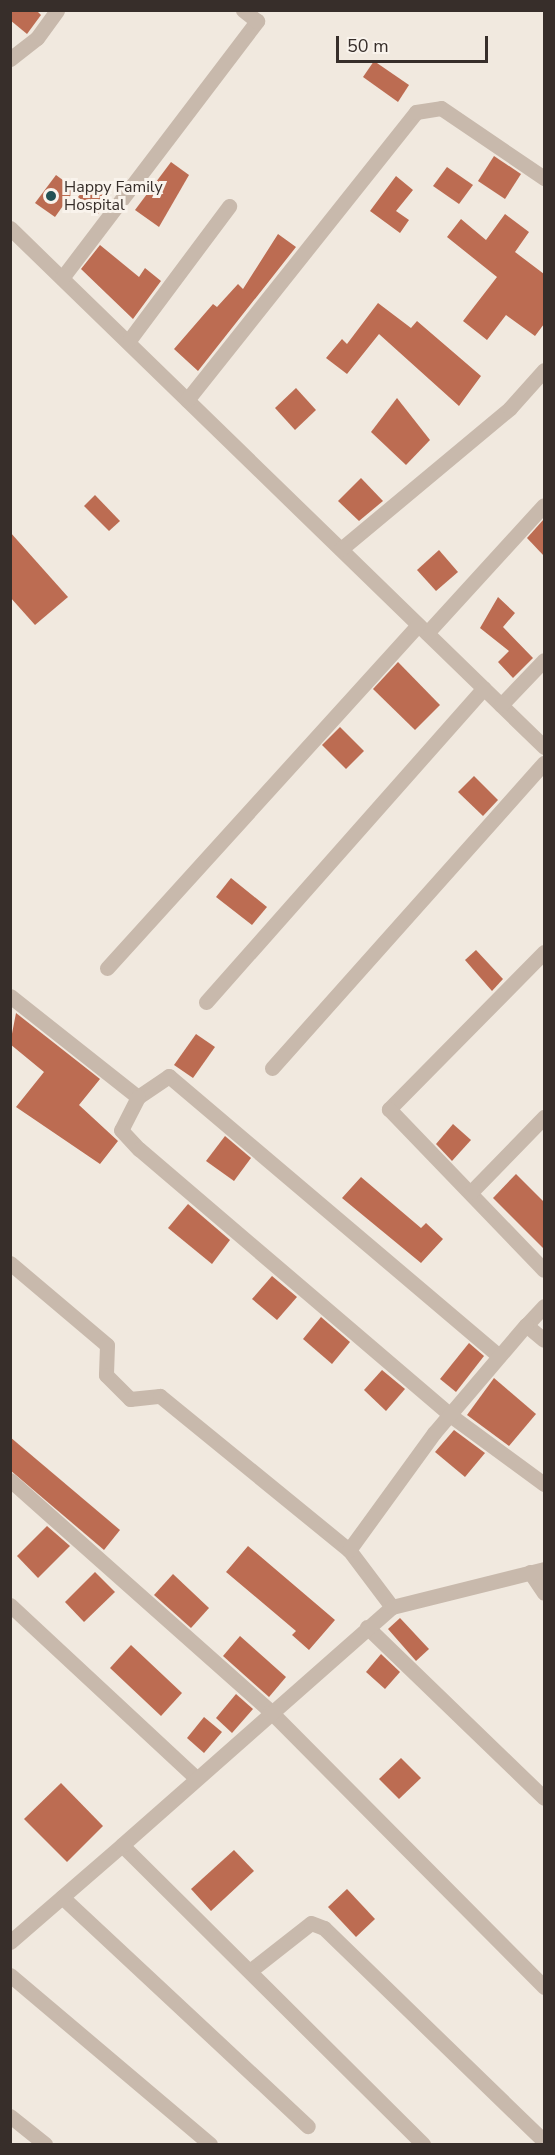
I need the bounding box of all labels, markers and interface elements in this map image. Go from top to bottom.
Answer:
scale bar [339,24,490,62]
text: 50 m [347,34,389,58]
place label: Happy Family Hospital [64,177,163,215]
marker: Happy Family Hospital [42,187,60,205]

